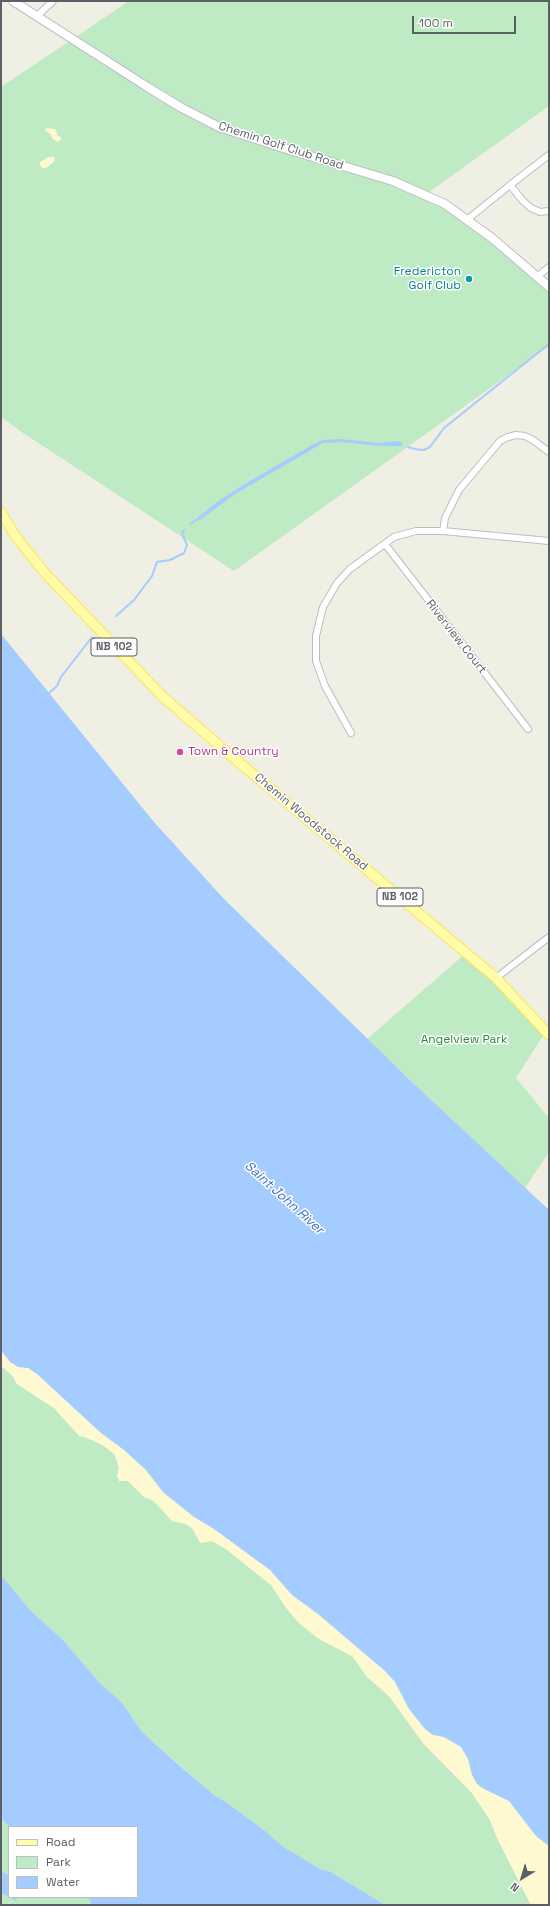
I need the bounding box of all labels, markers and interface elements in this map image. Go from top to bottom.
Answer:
scale bar [414,8,518,34]
text: 100 m [419,15,453,31]
street label: Chemin Golf Club Road [217,119,345,173]
place label: Fredericton Golf Club [394,265,461,293]
marker: Fredericton Golf Club [464,274,474,284]
street label: Riverview Court [423,597,489,677]
road number: NB 102 [91,638,137,656]
place label: Town & Country [188,745,279,759]
marker: Town & Country [175,747,185,757]
street label: Chemin Woodstock Road [251,770,371,874]
road number: NB 102 [377,888,423,906]
park label: Angelview Park [421,1033,507,1047]
water label: Saint John River [241,1158,327,1238]
legend [8,1826,138,1898]
text: Road [46,1834,75,1850]
text: Park [46,1854,71,1870]
north arrow [502,1858,542,1898]
text: Water [46,1874,80,1890]
text: N [507,1880,522,1895]

